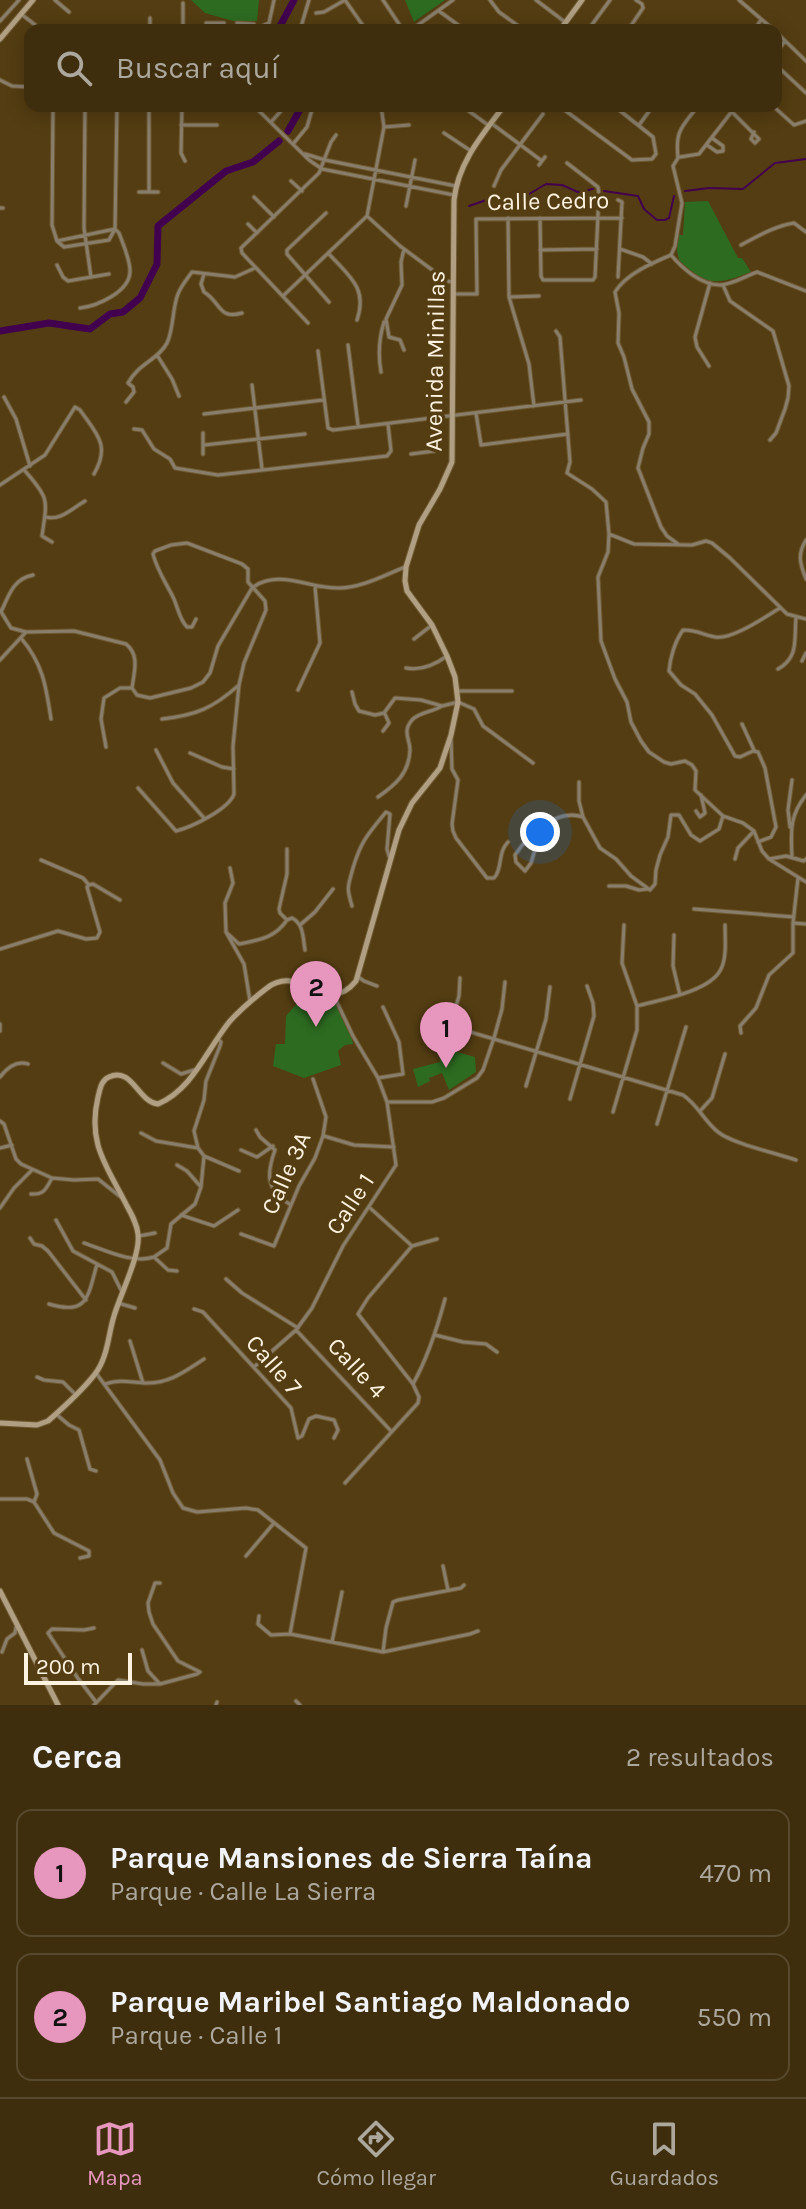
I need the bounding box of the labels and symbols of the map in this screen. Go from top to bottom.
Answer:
street label: Calle Cedro [487,186,609,216]
street label: Avenida Minillas [419,270,451,452]
your location [520,812,560,852]
pin: 2 [290,961,342,1027]
pin: 1 [420,1002,472,1068]
street label: Calle 3A [255,1127,317,1219]
street label: Calle 1 [320,1168,380,1240]
street label: Calle 7 [240,1329,308,1401]
street label: Calle 4 [322,1332,392,1404]
scale bar [24,1649,132,1685]

